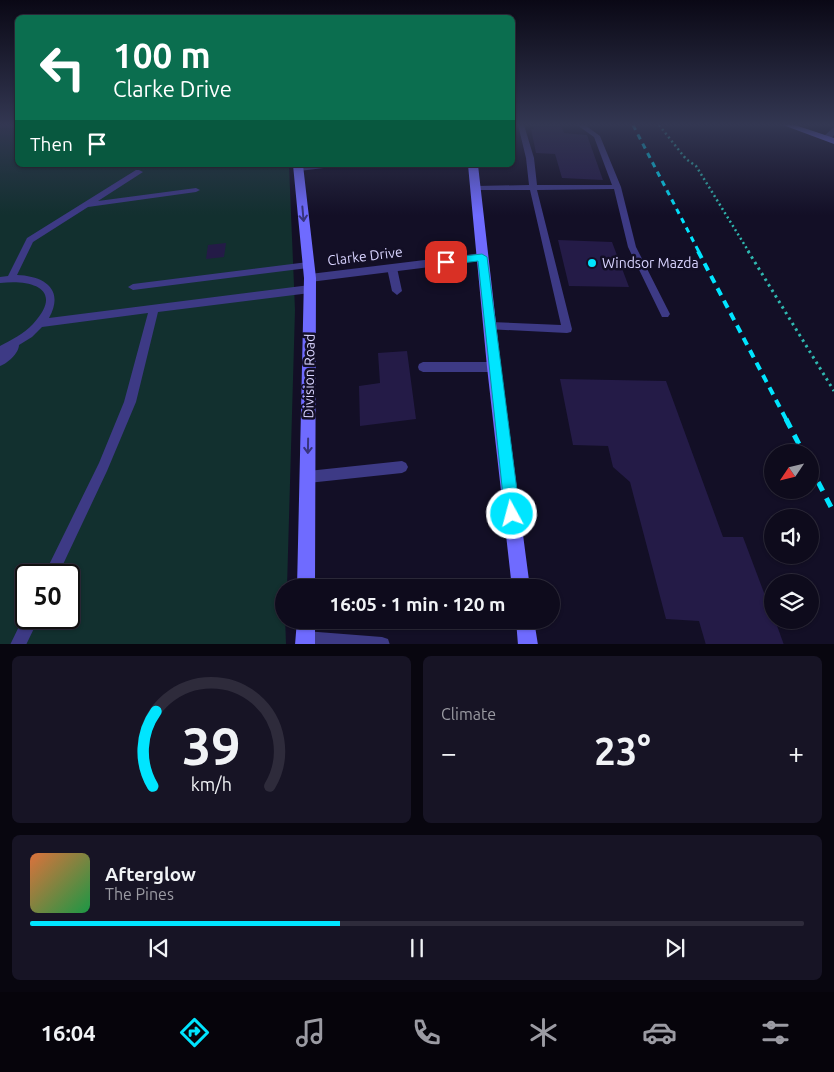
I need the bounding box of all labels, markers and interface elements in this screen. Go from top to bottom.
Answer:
icon: left [30,35,95,100]
text: 100 m [113,35,211,75]
text: Clarke Drive [113,76,232,101]
icon: arrive [83,130,111,158]
text: Then [30,133,73,155]
one-way arrow [298,205,308,221]
pin [425,241,467,283]
street label: Clarke Drive [326,243,404,269]
icon: arrive [432,248,460,276]
place label: Windsor Mazda [602,255,699,271]
marker: Windsor Mazda [586,257,598,269]
street label: Division Road [300,334,318,418]
one-way arrow [303,437,313,453]
north arrow [764,444,819,499]
map controls [764,444,819,629]
position arrow [485,487,537,539]
button: sound [764,509,819,564]
speed limit sign: 50 [15,564,80,629]
button: layers [764,574,819,629]
text: 16:05 · 1 min · 120 m [330,593,505,615]
text: Climate [441,705,496,723]
text: 39 [182,717,241,775]
text: 23° [594,730,651,772]
text: − [441,737,457,768]
text: + [788,737,804,768]
text: km/h [191,774,232,794]
text: Afterglow [105,863,196,885]
text: The Pines [105,885,174,903]
icon: previous [145,934,173,962]
icon: pause [403,934,431,962]
icon: next [661,934,689,962]
icon: directions [177,1015,212,1050]
icon: music [293,1015,328,1050]
icon: phone [409,1015,444,1050]
icon: climate [526,1015,561,1050]
icon: car [642,1015,677,1050]
icon: filters [758,1015,793,1050]
text: 16:04 [41,1020,96,1045]

